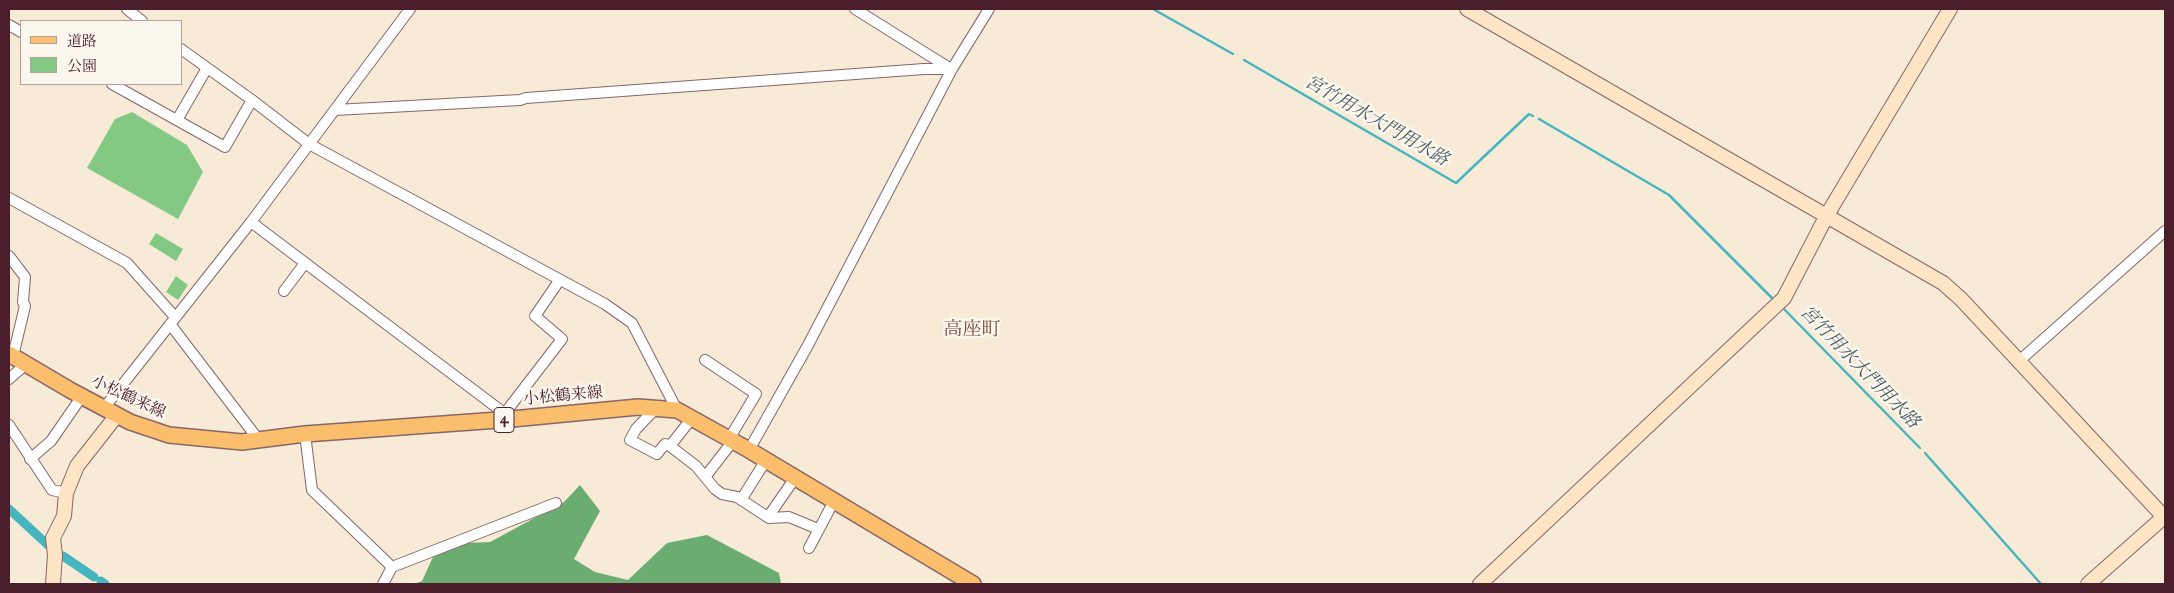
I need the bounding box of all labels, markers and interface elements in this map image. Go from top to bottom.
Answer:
legend [20,20,182,85]
text: 道路 [67,32,97,51]
text: 公園 [67,57,97,76]
water label: 宮竹用水大門用水路 [1300,72,1452,172]
water label: 宮竹用水大門用水路 [1795,302,1923,434]
district label: 高座町 [944,320,1000,342]
street label: 小松鶴来線 [88,372,168,424]
street label: 小松鶴来線 [522,384,604,410]
road number: 4 [494,408,514,432]

